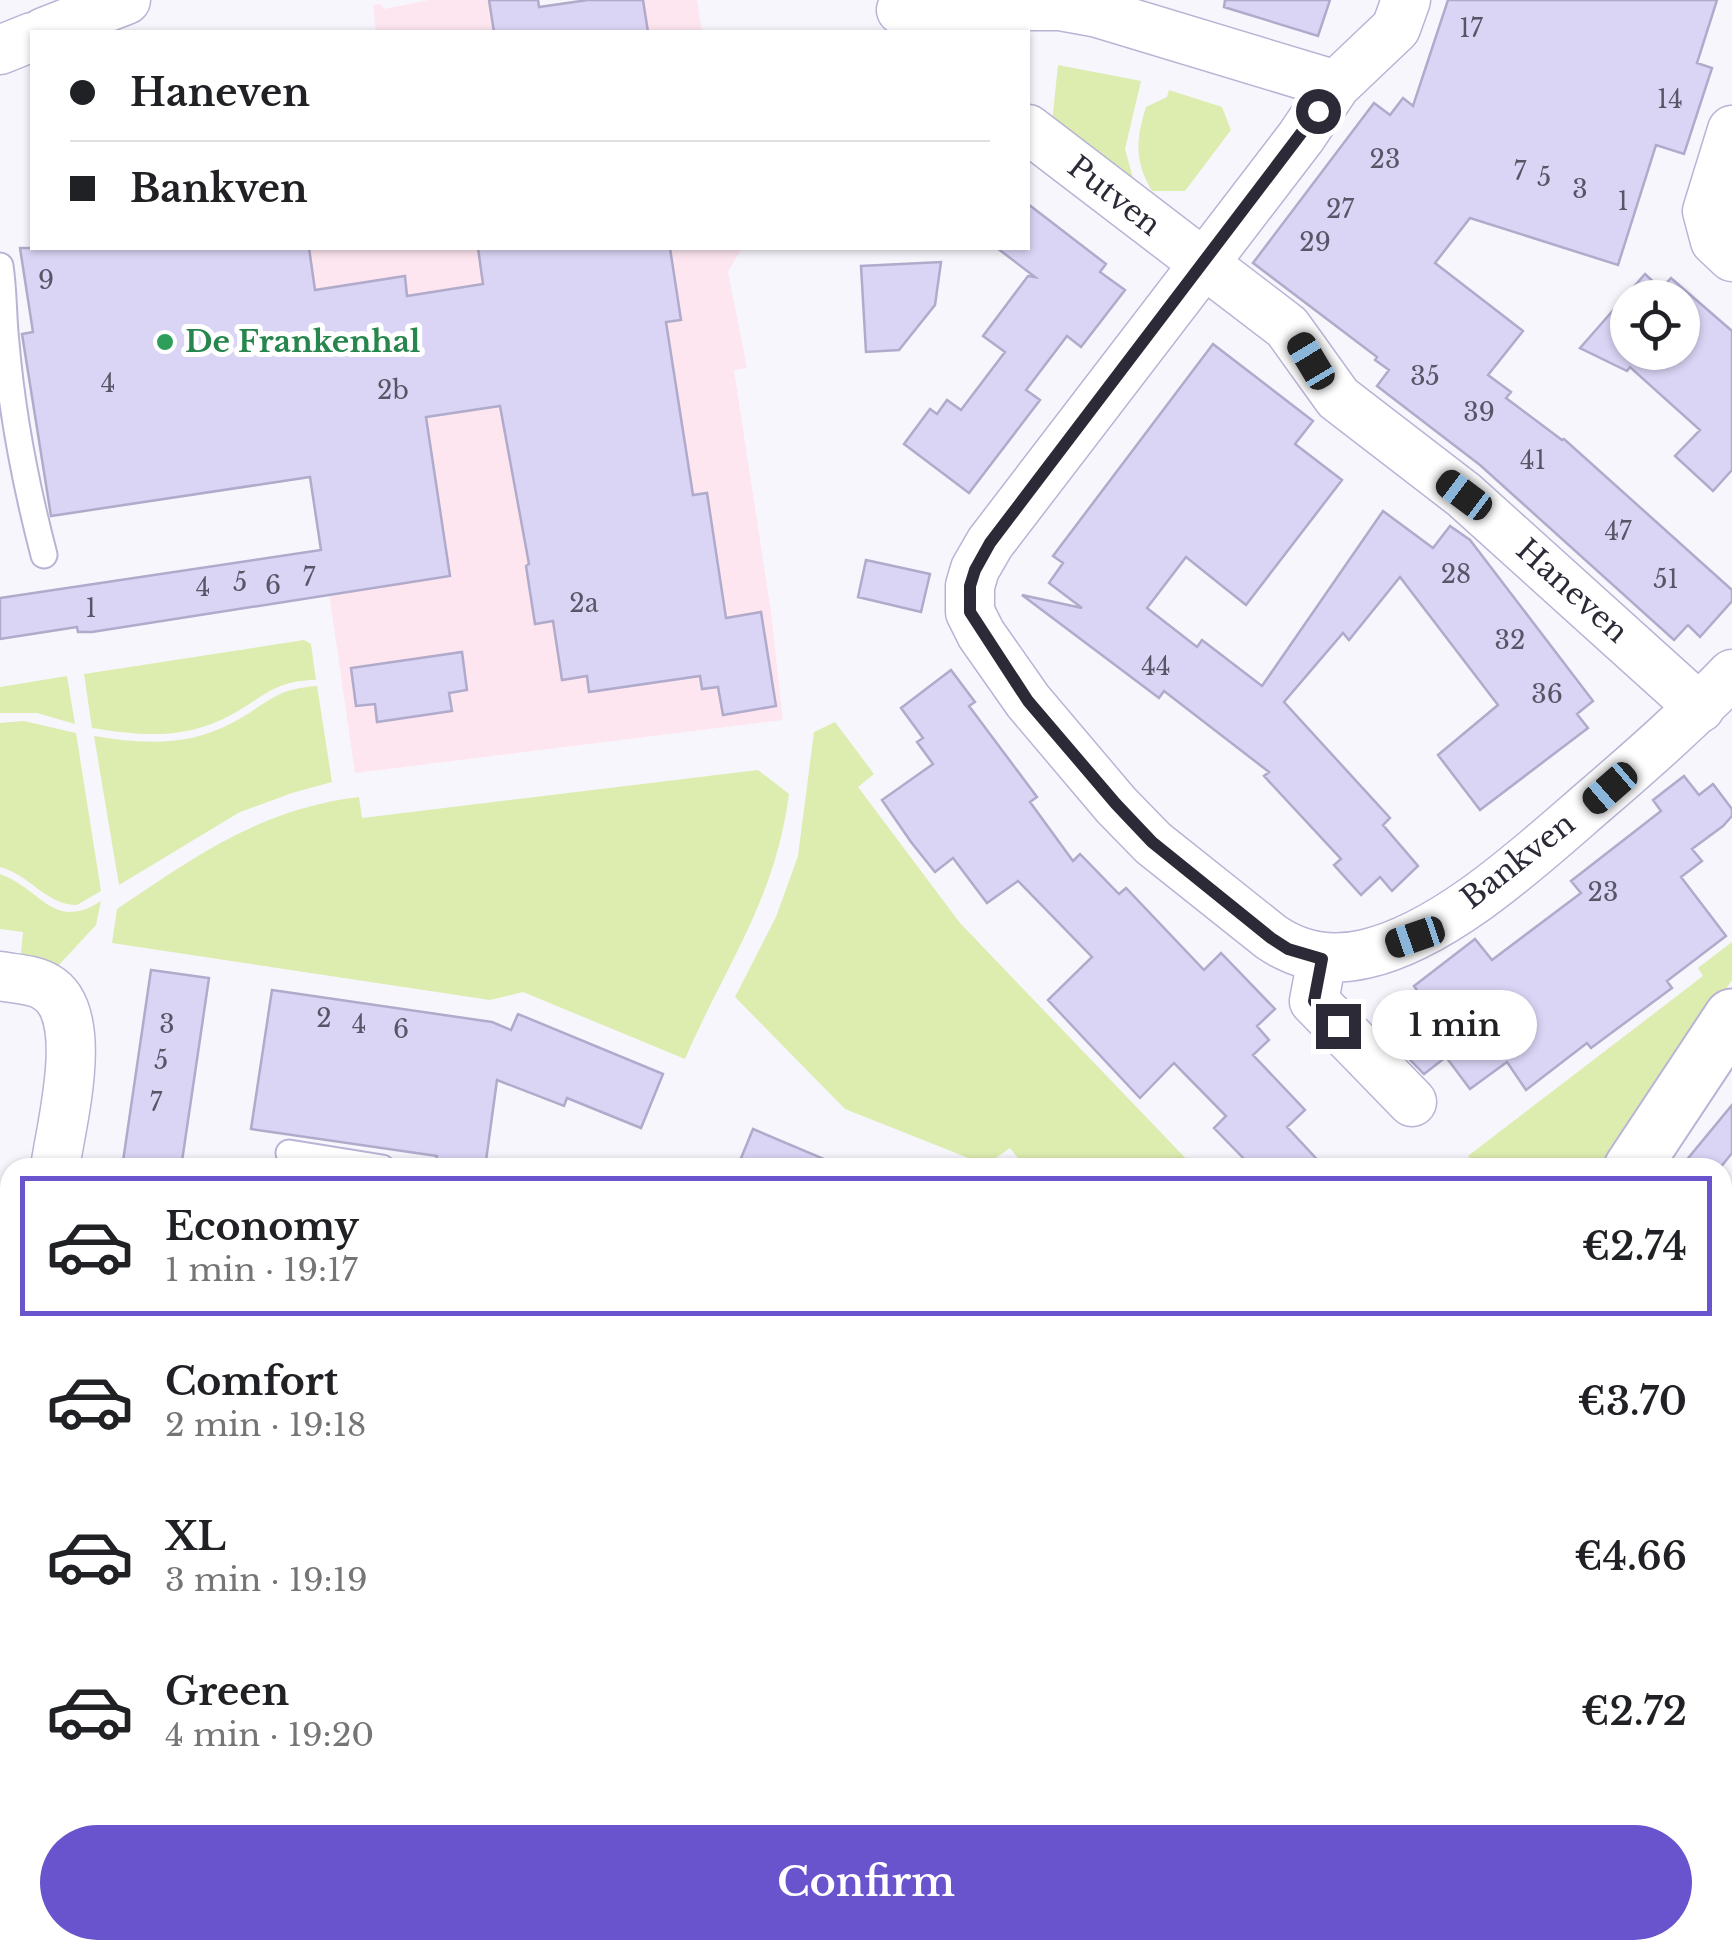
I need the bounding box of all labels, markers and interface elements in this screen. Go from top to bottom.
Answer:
house number: 17 [1459,13,1483,44]
text: Haneven [130,69,310,116]
house number: 14 [1657,84,1683,115]
route start [1296,89,1341,134]
house number: 23 [1370,144,1400,175]
street label: Putven [1061,148,1168,243]
house number: 7 [1514,156,1527,187]
house number: 5 [1537,162,1551,193]
text: Bankven [130,165,308,212]
house number: 3 [1572,174,1588,205]
house number: 1 [1617,186,1629,217]
house number: 27 [1326,194,1354,225]
house number: 29 [1299,227,1331,258]
house number: 9 [38,265,54,296]
map controls [1610,280,1700,370]
button: locate [1610,280,1700,370]
place label: De Frankenhal [185,323,421,360]
car [1283,328,1339,394]
marker: De Frankenhal [154,331,176,353]
house number: 35 [1410,361,1440,392]
house number: 4 [101,368,115,399]
house number: 2b [377,375,409,406]
house number: 39 [1463,397,1495,428]
house number: 41 [1520,445,1546,476]
car [1431,465,1497,525]
house number: 47 [1604,516,1632,547]
street label: Haneven [1509,531,1636,650]
house number: 28 [1441,559,1471,590]
house number: 7 [303,562,316,593]
house number: 51 [1653,564,1679,595]
house number: 5 [233,567,247,598]
house number: 6 [265,570,281,601]
house number: 4 [196,572,210,603]
house number: 2a [569,588,599,619]
house number: 1 [85,593,97,624]
house number: 32 [1495,625,1525,656]
house number: 44 [1141,651,1171,682]
house number: 36 [1531,679,1563,710]
car [1578,757,1642,819]
street label: Bankven [1453,805,1582,917]
house number: 23 [1588,877,1618,908]
car [1382,913,1448,961]
callout: 1 min [1373,991,1538,1061]
house number: 2 [316,1003,332,1034]
route end [1316,1004,1361,1049]
text: 1 min [1408,1005,1501,1045]
house number: 3 [159,1009,175,1040]
house number: 4 [352,1009,366,1040]
house number: 6 [393,1014,409,1045]
house number: 5 [154,1045,168,1076]
house number: 7 [150,1087,163,1118]
icon: car [45,1201,135,1291]
text: Economy [165,1203,359,1250]
text: €2.74 [1582,1223,1687,1270]
text: 1 min · 19:17 [165,1250,358,1290]
icon: car [45,1356,135,1446]
text: Comfort [165,1358,338,1405]
text: €3.70 [1578,1378,1687,1425]
text: 2 min · 19:18 [165,1405,366,1445]
icon: car [45,1511,135,1601]
text: XL [165,1513,226,1560]
text: €4.66 [1574,1533,1687,1580]
text: 3 min · 19:19 [165,1560,368,1600]
icon: car [45,1666,135,1756]
text: Green [165,1668,289,1715]
text: €2.72 [1581,1688,1687,1735]
text: 4 min · 19:20 [165,1715,374,1755]
button: Confirm [40,1825,1692,1940]

